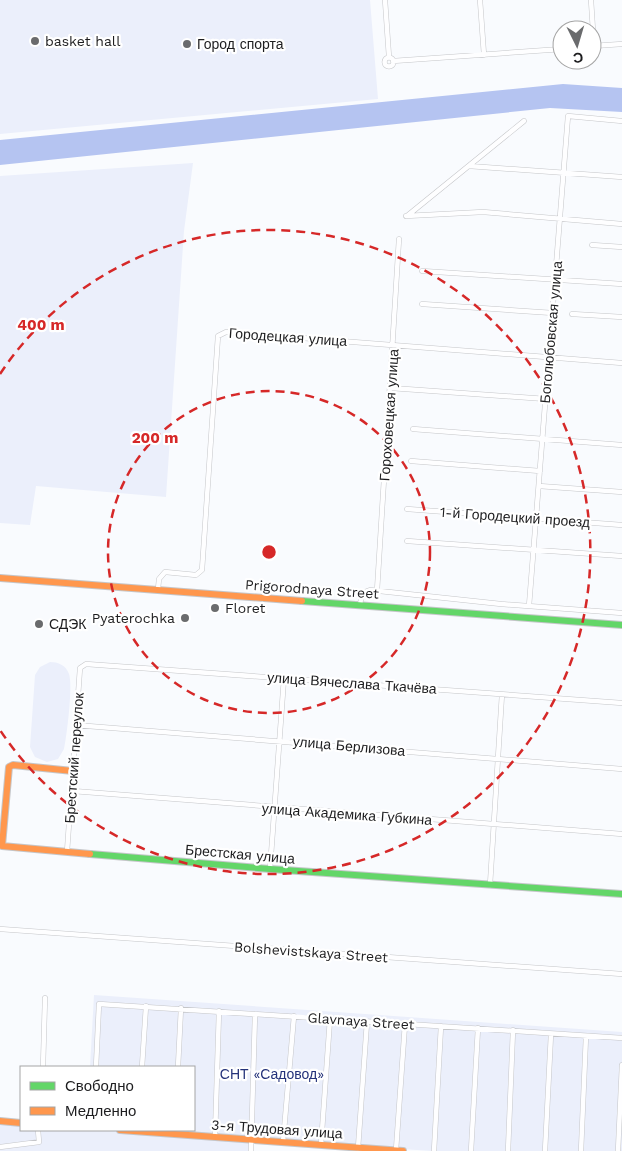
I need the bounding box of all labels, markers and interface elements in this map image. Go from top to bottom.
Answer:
north arrow [552,20,602,70]
place label: basket hall [45,33,121,49]
marker: basket hall [29,35,41,47]
place label: Город спорта [197,36,284,52]
marker: Город спорта [181,38,193,50]
text: С [572,50,584,66]
street label: Боголюбовская улица [537,260,565,404]
text: 400 m [17,316,65,334]
street label: Городецкая улица [228,325,348,349]
street label: Гороховецкая улица [376,348,402,482]
text: 200 m [132,429,178,447]
street label: 1-й Городецкий проезд [439,504,591,530]
centre of rings [260,543,278,561]
street label: Prigorodnaya Street [244,576,380,602]
place label: Floret [225,600,266,616]
marker: Floret [209,602,221,614]
place label: Pyaterochka [92,610,175,626]
marker: Pyaterochka [179,612,191,624]
place label: СДЭК [49,616,87,632]
marker: СДЭК [33,618,45,630]
street label: улица Вячеслава Ткачёва [267,669,438,697]
street label: Брестский переулок [61,691,87,824]
street label: улица Берлизова [292,733,406,759]
street label: улица Академика Губкина [261,800,433,828]
street label: Брестская улица [184,841,296,867]
street label: Bolshevistskaya Street [233,939,389,965]
street label: Glavnaya Street [307,1009,415,1033]
legend [20,1066,195,1131]
park label: СНТ «Садовод» [220,1066,324,1082]
text: Свободно [65,1077,134,1095]
text: Медленно [65,1102,136,1120]
street label: 3-я Трудовая улица [211,1116,343,1142]

